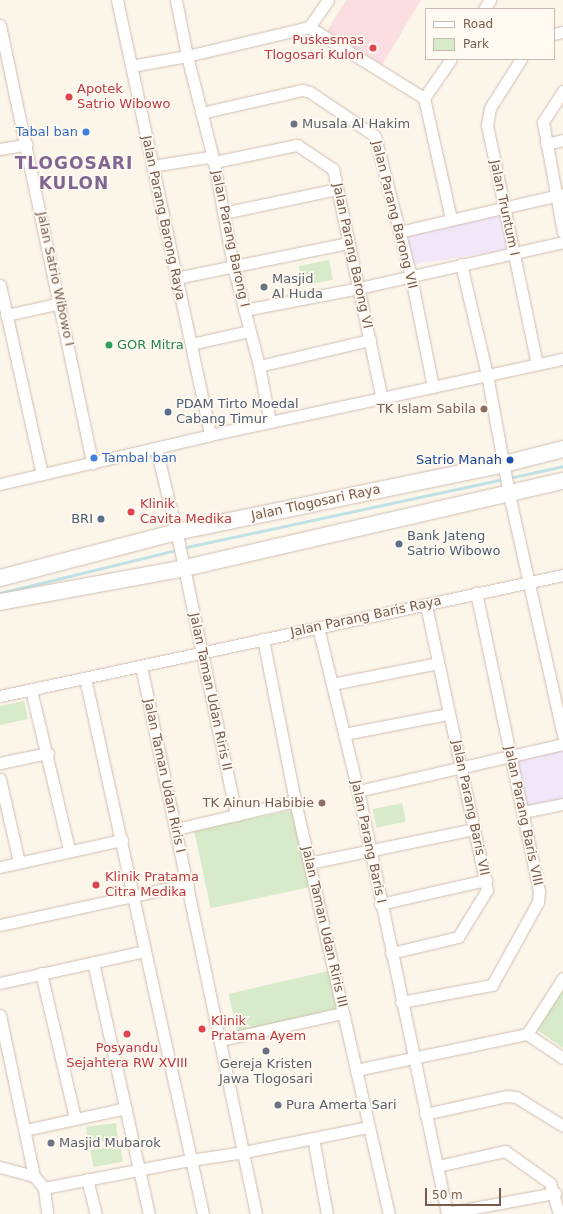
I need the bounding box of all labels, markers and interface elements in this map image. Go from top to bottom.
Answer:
legend [425,8,555,60]
text: Road [463,17,493,31]
place label: Puskesmas Tlogosari Kulon [265,33,364,64]
text: Park [463,37,489,51]
marker: Puskesmas Tlogosari Kulon [367,42,379,54]
place label: Apotek Satrio Wibowo [77,82,170,113]
marker: Apotek Satrio Wibowo [64,92,74,102]
place label: Musala Al Hakim [302,116,410,132]
marker: Musala Al Hakim [289,119,299,129]
place label: Tabal ban [16,124,78,140]
marker: Tabal ban [81,127,91,137]
street label: Jalan Parang Barong Raya [138,134,188,302]
street label: Jalan Parang Barong VII [368,139,420,291]
district label: TLOGOSARI KULON [15,154,133,194]
street label: Jalan Truntum I [486,159,522,257]
street label: Jalan Parang Barong I [208,169,252,309]
street label: Jalan Parang Barong VI [329,182,375,330]
street label: Jalan Satrio Wibowo I [33,210,77,348]
place label: Masjid Al Huda [272,272,323,303]
marker: Masjid Al Huda [259,282,269,292]
place label: GOR Mitra [117,337,184,353]
marker: GOR Mitra [104,340,114,350]
place label: PDAM Tirto Moedal Cabang Timur [176,397,299,428]
place label: TK Islam Sabila [377,401,476,417]
marker: TK Islam Sabila [479,404,489,414]
marker: PDAM Tirto Moedal Cabang Timur [163,407,173,417]
place label: Tambal ban [102,450,177,466]
place label: Satrio Manah [416,452,502,468]
marker: Tambal ban [89,453,99,463]
marker: Satrio Manah [505,455,515,465]
street label: Jalan Tlogosari Raya [250,482,382,524]
place label: Klinik Cavita Medika [140,497,232,528]
marker: Klinik Cavita Medika [125,506,137,518]
place label: BRI [71,511,93,527]
marker: BRI [96,514,106,524]
place label: Bank Jateng Satrio Wibowo [407,529,500,560]
marker: Bank Jateng Satrio Wibowo [394,539,404,549]
street label: Jalan Parang Baris Raya [289,593,443,641]
street label: Jalan Taman Udan Riris II [186,612,234,772]
street label: Jalan Taman Udan Riris I [140,698,188,854]
street label: Jalan Parang Baris VII [448,739,492,877]
street label: Jalan Parang Baris VIII [501,745,545,887]
street label: Jalan Parang Baris I [347,779,389,905]
place label: TK Ainun Habibie [203,795,314,811]
marker: TK Ainun Habibie [317,798,327,808]
street label: Jalan Taman Udan Riris III [298,845,350,1009]
place label: Klinik Pratama Citra Medika [105,870,199,901]
marker: Klinik Pratama Citra Medika [90,879,102,891]
place label: Klinik Pratama Ayem [211,1014,306,1045]
marker: Klinik Pratama Ayem [196,1023,208,1035]
marker: Posyandu Sejahtera RW XVIII [121,1028,133,1040]
place label: Posyandu Sejahtera RW XVIII [66,1041,188,1072]
marker: Gereja Kristen Jawa Tlogosari [261,1046,271,1056]
place label: Gereja Kristen Jawa Tlogosari [219,1057,313,1088]
place label: Pura Amerta Sari [286,1097,397,1113]
marker: Pura Amerta Sari [273,1100,283,1110]
place label: Masjid Mubarok [59,1135,161,1151]
marker: Masjid Mubarok [46,1138,56,1148]
scale bar [427,1180,503,1206]
text: 50 m [432,1188,463,1202]

